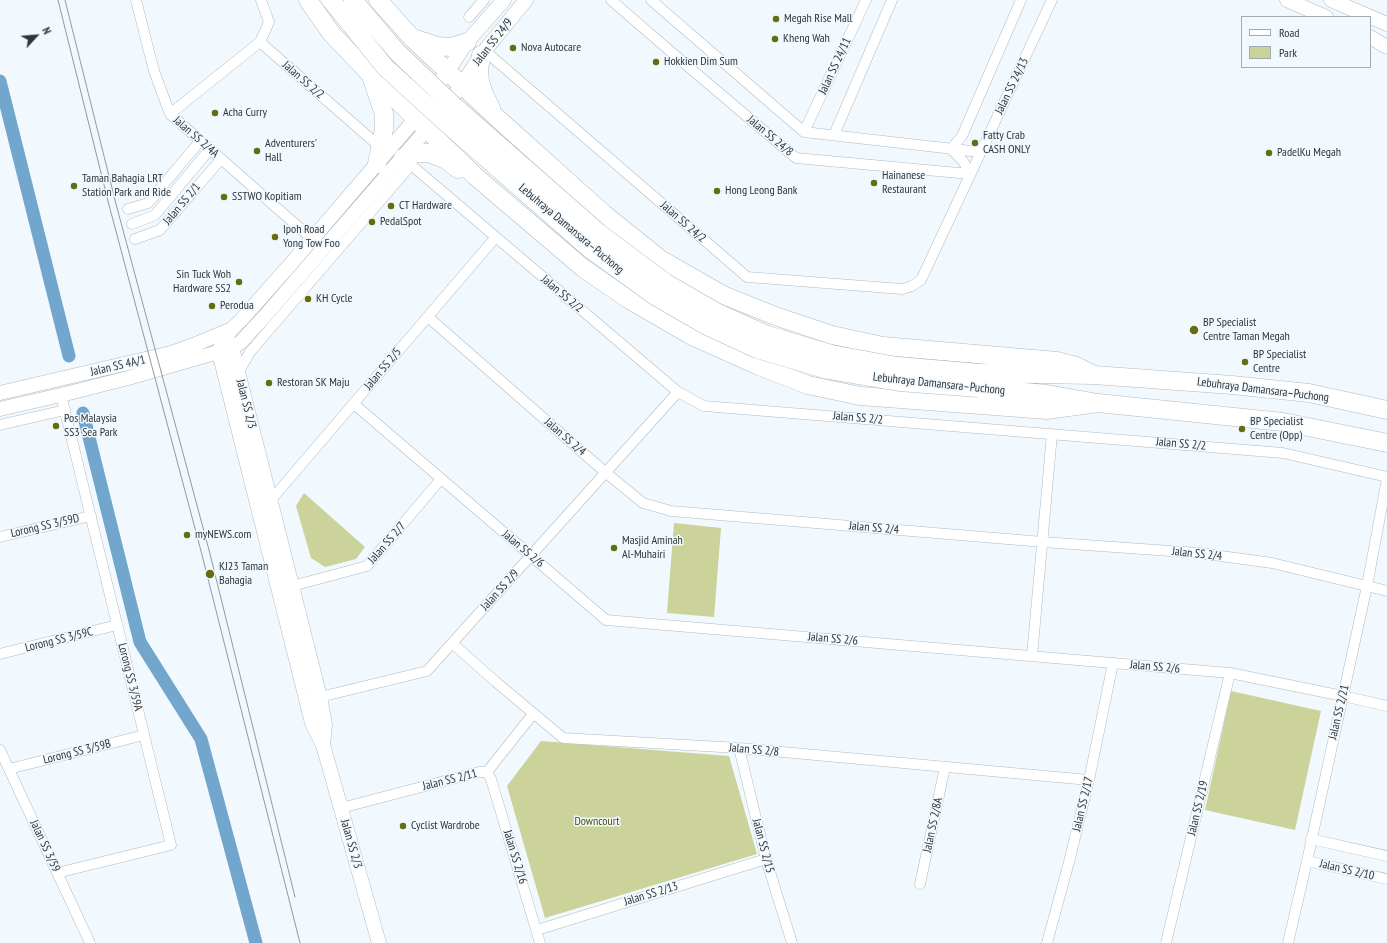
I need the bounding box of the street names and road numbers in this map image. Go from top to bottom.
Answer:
street label: Jalan SS 24/9 [470,16,516,68]
street label: Jalan SS 24/11 [816,35,854,97]
street label: Jalan SS 24/13 [992,55,1032,117]
street label: Jalan SS 2/2 [279,58,327,102]
street label: Jalan SS 2/4A [170,113,222,161]
street label: Jalan SS 24/8 [744,113,796,159]
street label: Jalan SS 2/1 [160,180,204,228]
street label: Lebuhraya Damansara–Puchong [516,181,626,277]
street label: Jalan SS 24/2 [657,198,709,246]
street label: Jalan SS 2/2 [538,272,586,316]
street label: Jalan SS 2/5 [361,345,405,393]
street label: Jalan SS 4A/1 [89,353,147,379]
street label: Lebuhraya Damansara–Puchong [872,370,1006,398]
street label: Lebuhraya Damansara–Puchong [1196,375,1330,405]
street label: Jalan SS 2/3 [233,378,259,430]
street label: Jalan SS 2/2 [832,409,884,427]
street label: Jalan SS 2/4 [541,415,589,459]
street label: Jalan SS 2/2 [1155,435,1207,453]
street label: Lorong SS 3/59D [9,511,81,541]
street label: Jalan SS 2/7 [365,519,409,567]
street label: Jalan SS 2/4 [848,519,900,537]
street label: Jalan SS 2/6 [499,527,547,571]
street label: Jalan SS 2/4 [1171,544,1223,564]
street label: Jalan SS 2/9 [478,567,522,613]
street label: Lorong SS 3/59C [24,625,94,655]
street label: Jalan SS 2/6 [807,630,859,648]
street label: Lorong SS 3/59A [115,642,145,712]
street label: Jalan SS 2/6 [1129,658,1181,676]
street label: Jalan SS 2/21 [1326,683,1352,741]
street label: Lorong SS 3/59B [42,737,112,767]
street label: Jalan SS 2/8 [728,741,780,759]
street label: Jalan SS 2/11 [421,766,479,794]
street label: Jalan SS 2/17 [1070,775,1096,833]
street label: Jalan SS 2/19 [1185,779,1211,837]
street label: Jalan SS 2/8A [920,796,946,854]
street label: Jalan SS 2/15 [749,817,777,875]
street label: Jalan SS 3/59 [27,818,63,874]
street label: Jalan SS 2/3 [337,818,365,870]
street label: Jalan SS 2/16 [500,828,530,886]
street label: Jalan SS 2/10 [1318,857,1376,883]
street label: Jalan SS 2/13 [622,879,680,909]

